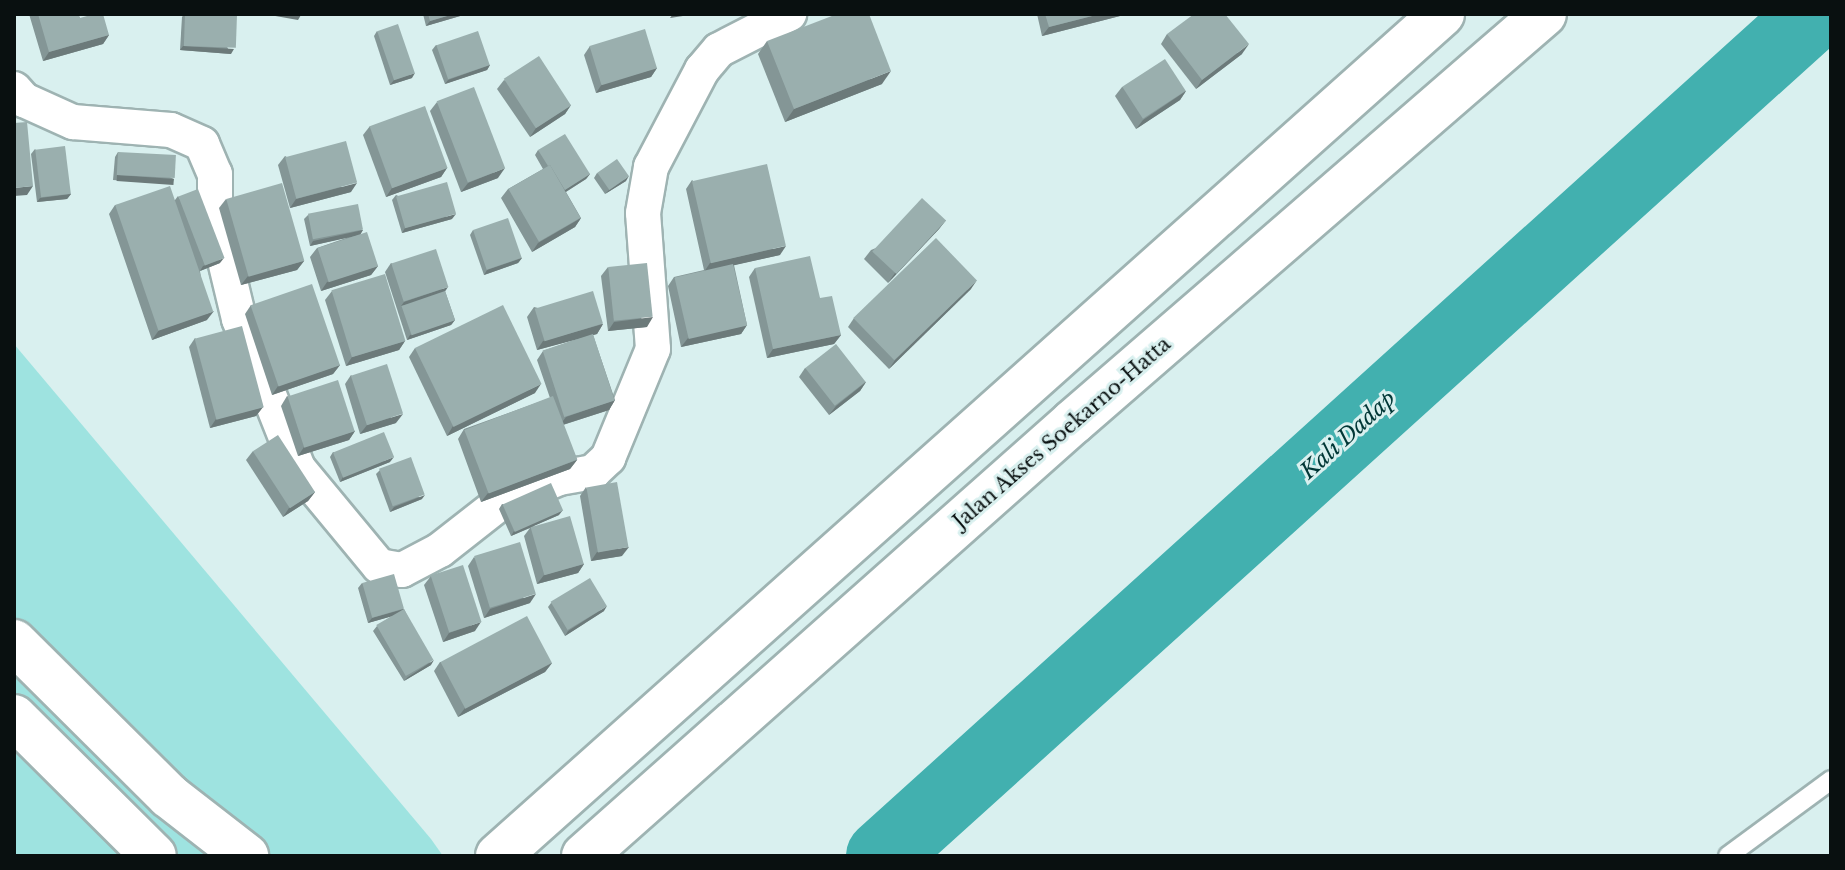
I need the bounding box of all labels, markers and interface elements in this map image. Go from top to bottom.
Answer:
street label: Jalan Akses Soekarno-Hatta [948,332,1176,534]
water label: Kali Dadap [1295,385,1401,485]

